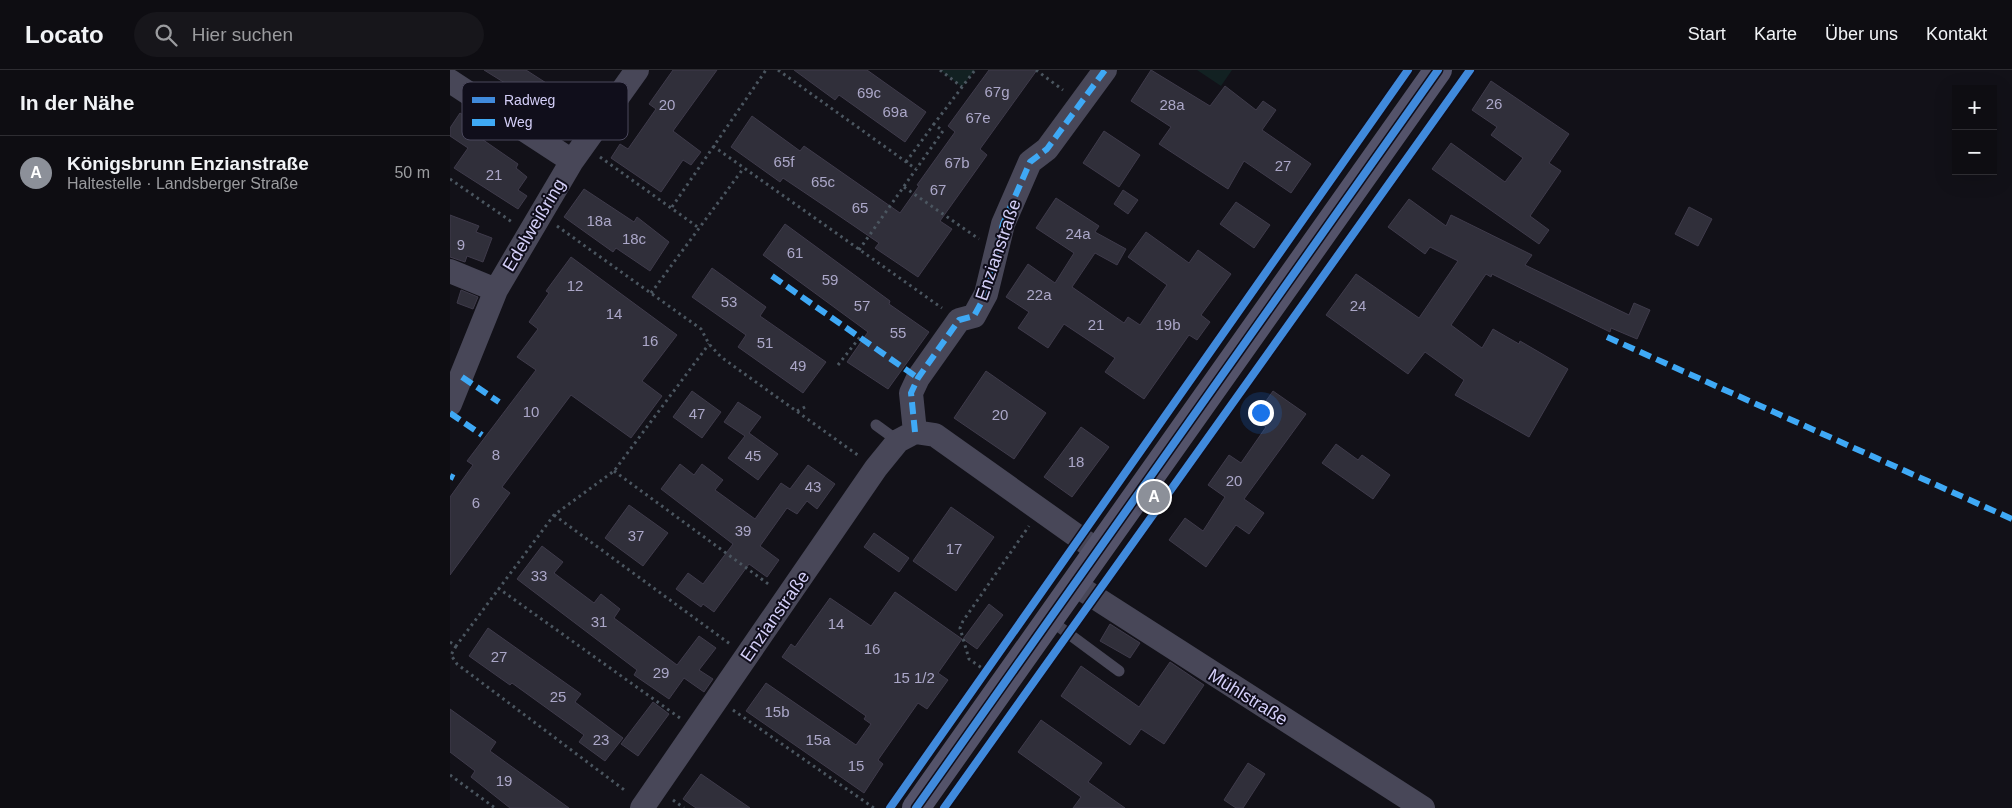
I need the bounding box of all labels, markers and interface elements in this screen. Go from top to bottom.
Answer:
search box [134,12,484,57]
text: Locato [25,21,104,48]
icon: search [152,21,180,49]
text: Hier suchen [192,24,293,45]
text: Start [1688,24,1726,44]
text: Karte [1754,24,1797,44]
text: Über uns [1825,24,1898,44]
text: Kontakt [1926,24,1987,44]
legend [462,82,628,140]
house number: 67g [984,83,1010,100]
house number: 69c [857,84,882,101]
map controls [1952,85,1997,175]
button: + [1952,85,1997,130]
text: In der Nähe [20,91,134,114]
text: Radweg [504,92,555,108]
house number: 26 [1486,95,1502,112]
house number: 20 [659,96,675,113]
house number: 28a [1159,96,1185,113]
house number: 69a [882,103,908,120]
house number: 67e [965,109,991,126]
text: Weg [504,114,533,130]
button: − [1952,130,1997,175]
text: Königsbrunn Enzianstraße [67,153,309,174]
house number: 65f [774,153,795,170]
house number: 67b [944,154,970,171]
house number: 27 [1275,157,1291,174]
text: A [30,164,42,181]
text: 50 m [394,164,430,181]
house number: 21 [486,166,502,183]
house number: 65c [811,173,836,190]
text: Haltestelle · Landsberger Straße [67,175,298,192]
street label: Edelweißring [499,175,569,275]
house number: 67 [930,181,946,198]
street label: Enzianstraße [971,197,1025,303]
house number: 65 [852,199,868,216]
house number: 18a [586,212,612,229]
house number: 24a [1065,225,1091,242]
house number: 18c [622,230,647,247]
house number: 9 [457,236,465,253]
house number: 61 [787,244,803,261]
house number: 59 [822,271,838,288]
house number: 12 [567,277,583,294]
house number: 22a [1026,286,1052,303]
house number: 53 [721,293,737,310]
house number: 57 [854,297,870,314]
house number: 24 [1350,297,1366,314]
house number: 14 [606,305,622,322]
house number: 21 [1088,316,1104,333]
house number: 19b [1155,316,1181,333]
house number: 55 [890,324,906,341]
house number: 16 [642,332,658,349]
house number: 51 [757,334,773,351]
house number: 49 [790,357,806,374]
your location [1248,400,1274,426]
house number: 10 [523,403,539,420]
house number: 47 [689,405,705,422]
house number: 20 [992,406,1008,423]
house number: 8 [492,446,500,463]
house number: 45 [745,447,761,464]
house number: 18 [1068,453,1084,470]
house number: 20 [1226,472,1242,489]
house number: 43 [805,478,821,495]
pin: A [1138,478,1170,516]
house number: 6 [472,494,480,511]
house number: 39 [735,522,751,539]
house number: 37 [628,527,644,544]
house number: 17 [946,540,962,557]
house number: 33 [531,567,547,584]
street label: Enzianstraße [736,567,814,665]
house number: 31 [591,613,607,630]
house number: 14 [828,615,844,632]
house number: 16 [864,640,880,657]
house number: 27 [491,648,507,665]
house number: 29 [653,664,669,681]
street label: Mühlstraße [1205,665,1291,729]
house number: 15 1/2 [893,669,935,686]
house number: 25 [550,688,566,705]
house number: 15b [764,703,790,720]
house number: 23 [593,731,609,748]
house number: 15a [805,731,831,748]
house number: 15 [848,757,864,774]
house number: 19 [496,772,512,789]

